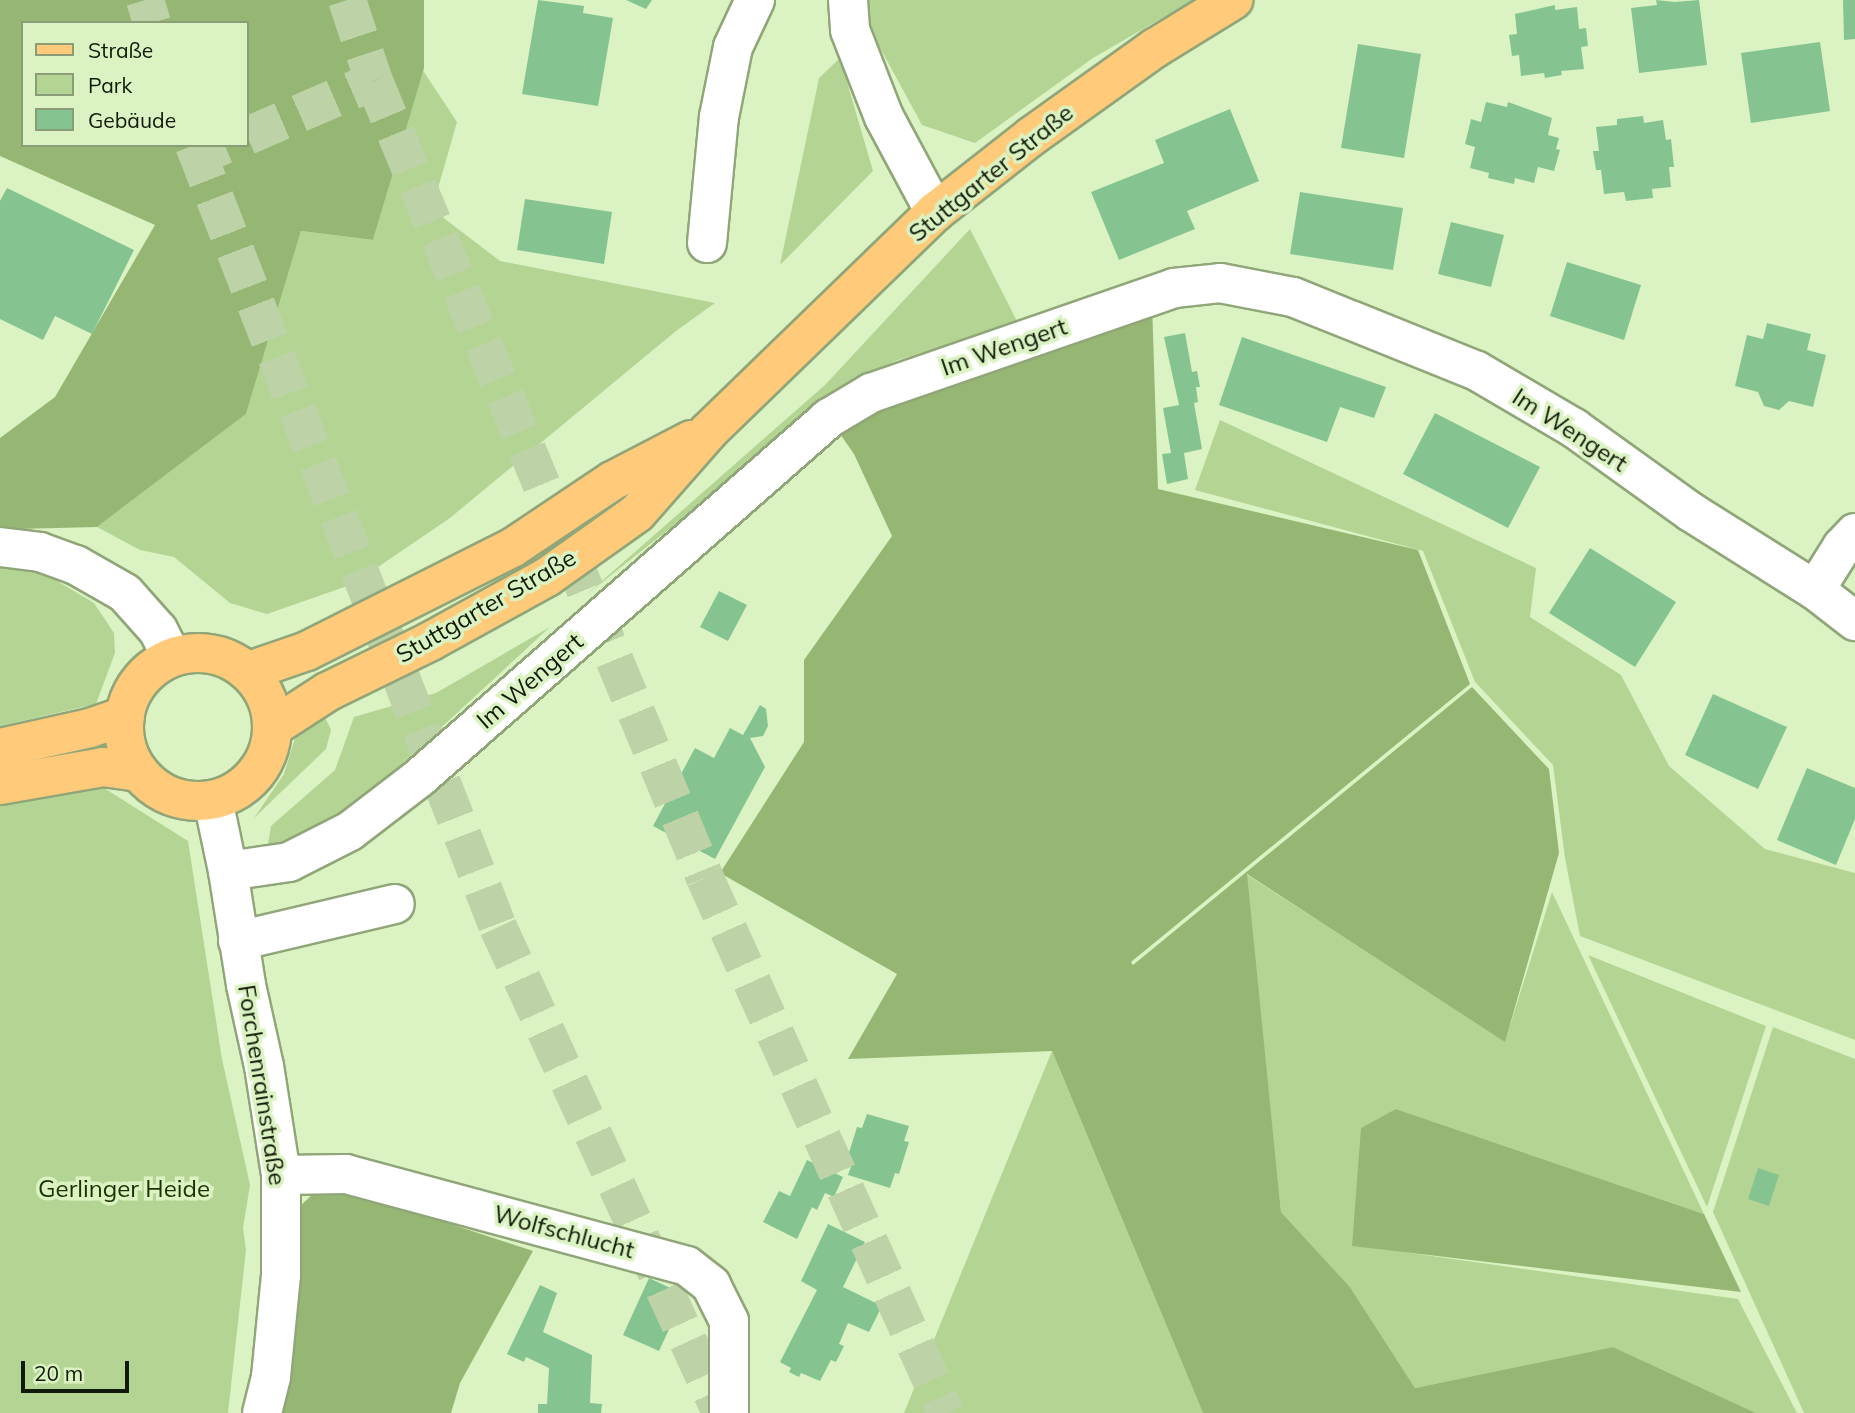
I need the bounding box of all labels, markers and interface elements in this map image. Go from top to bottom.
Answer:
legend [21,21,248,147]
text: Straße [88,37,153,63]
text: Park [88,72,132,98]
street label: Stuttgarter Straße [903,98,1079,248]
text: Gebäude [88,107,176,133]
street label: Im Wengert [937,312,1071,382]
street label: Im Wengert [1507,382,1633,478]
street label: Stuttgarter Straße [391,543,581,669]
street label: Im Wengert [471,627,589,735]
street label: Forchenrainstraße [232,983,292,1187]
park label: Gerlinger Heide [38,1175,210,1203]
street label: Wolfschlucht [491,1199,637,1265]
scale bar [24,1346,133,1390]
text: 20 m [34,1360,83,1386]

